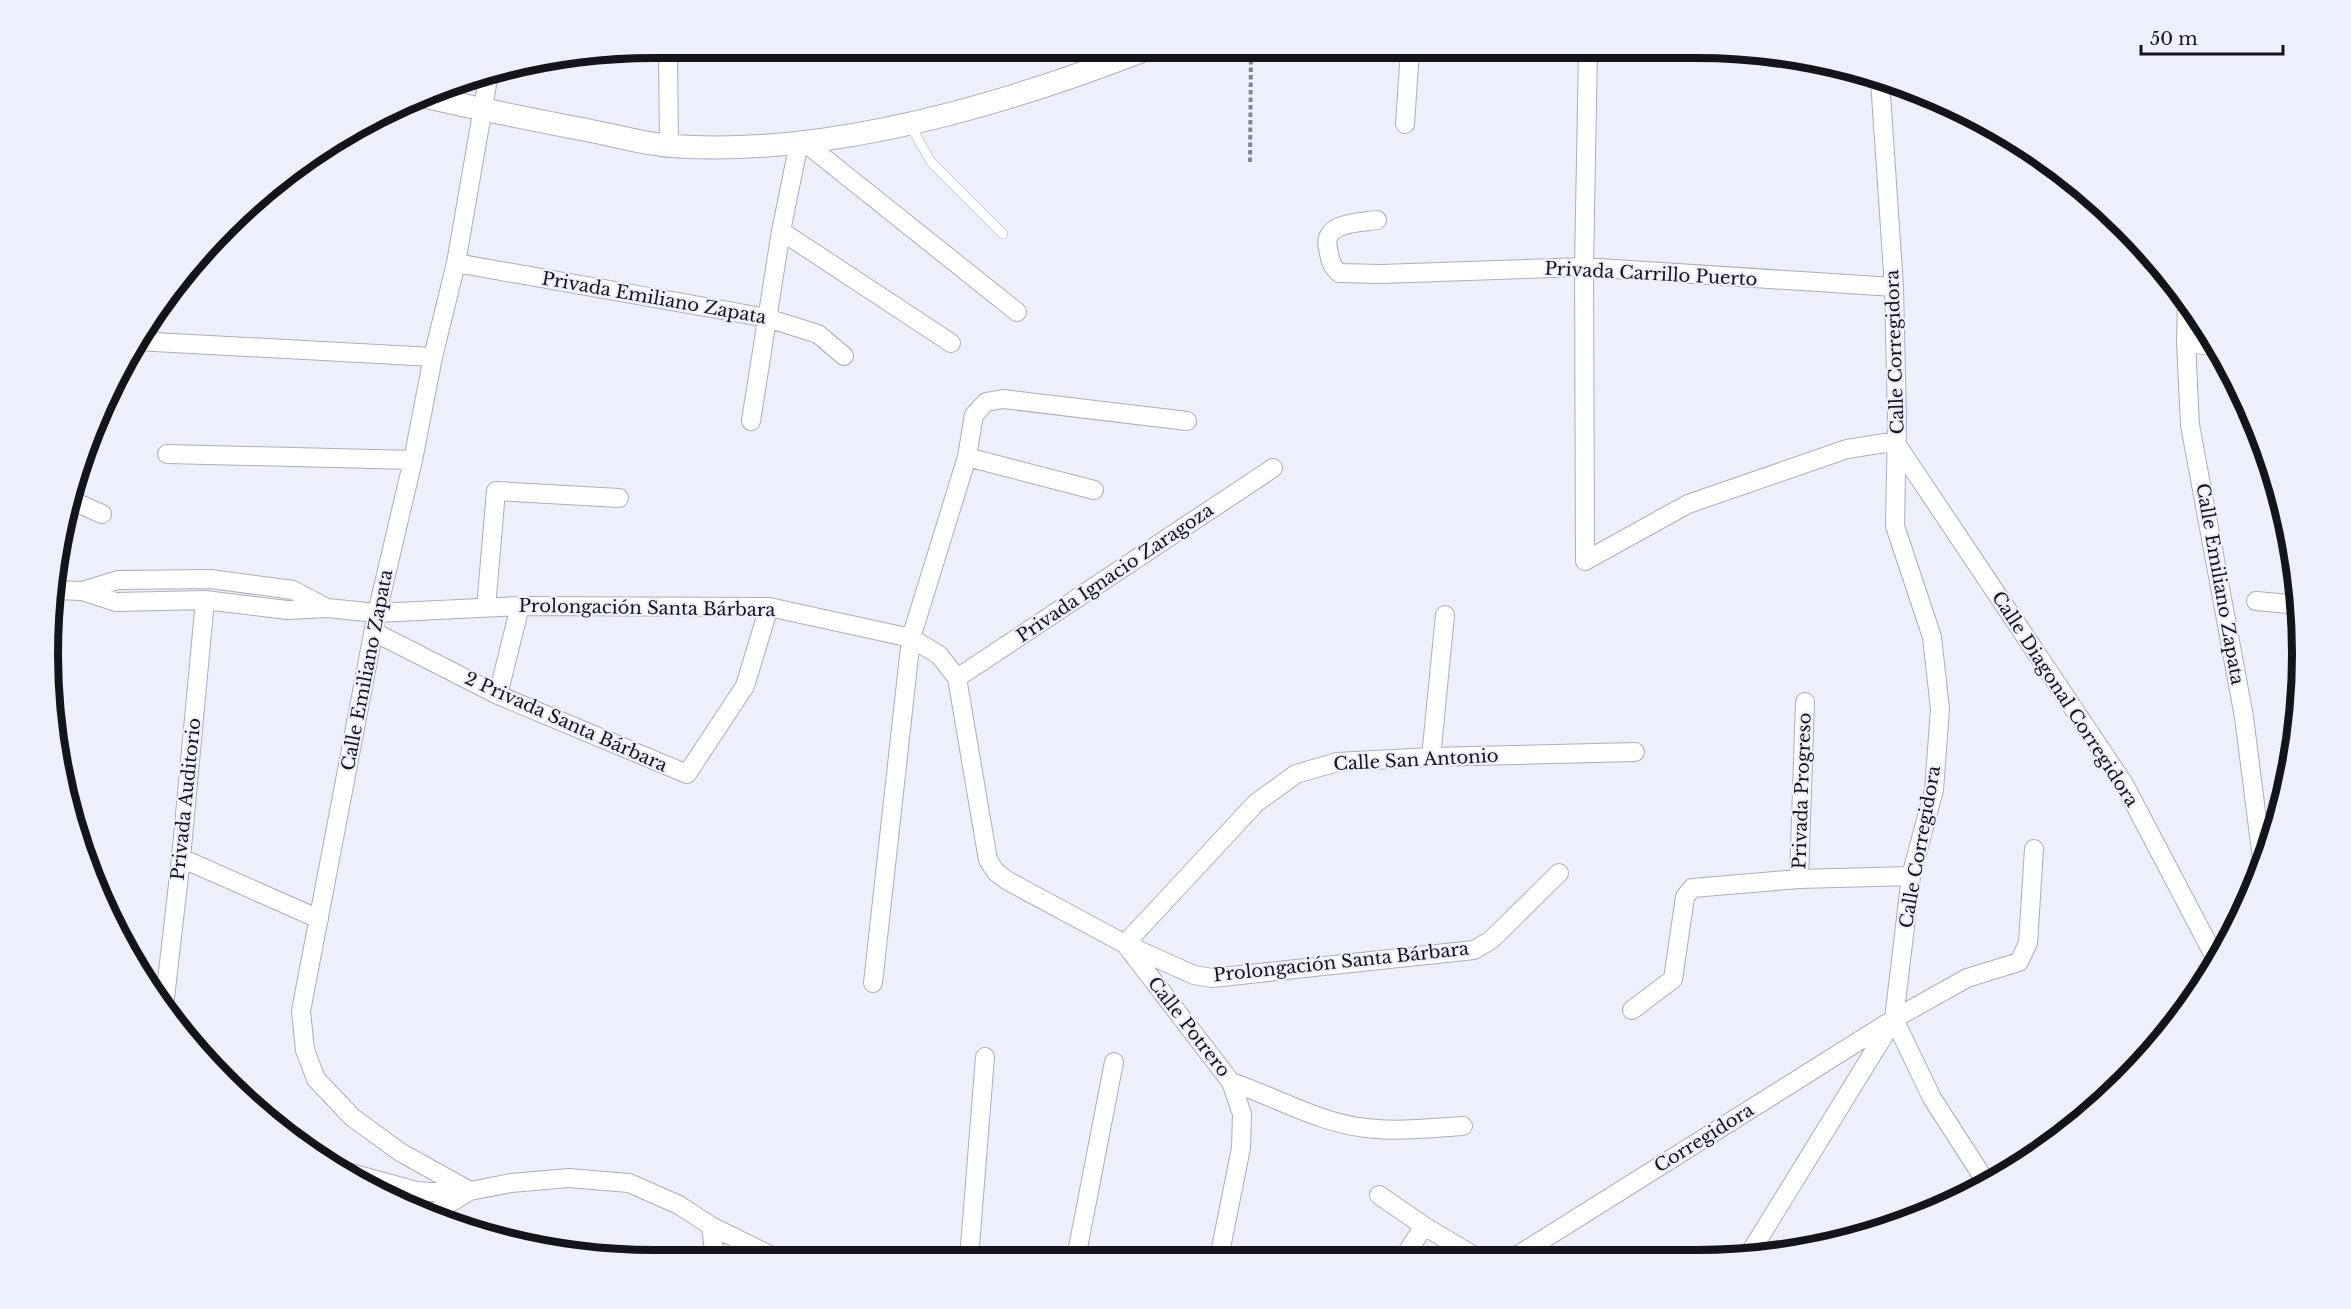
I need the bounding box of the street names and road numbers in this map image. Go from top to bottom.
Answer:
street label: Privada Carrillo Puerto [1544,257,1758,291]
street label: Privada Emiliano Zapata [540,267,768,329]
street label: Calle Corregidora [1881,269,1909,435]
street label: Calle Emiliano Zapata [2191,482,2249,686]
street label: Privada Ignacio Zaragoza [1012,499,1218,647]
street label: Calle Emiliano Zapata [337,568,397,772]
street label: Calle Diagonal Corregidora [1987,587,2143,811]
street label: Prolongación Santa Bárbara [518,595,776,621]
street label: 2 Privada Santa Bárbara [461,667,671,777]
street label: Privada Progreso [1788,712,1816,870]
street label: Privada Auditorio [167,717,205,881]
street label: Calle San Antonio [1333,745,1499,775]
street label: Calle Corregidora [1895,764,1945,930]
street label: Prolongación Santa Bárbara [1212,938,1470,986]
street label: Calle Potrero [1143,973,1235,1081]
street label: Corregidora [1650,1099,1758,1177]

